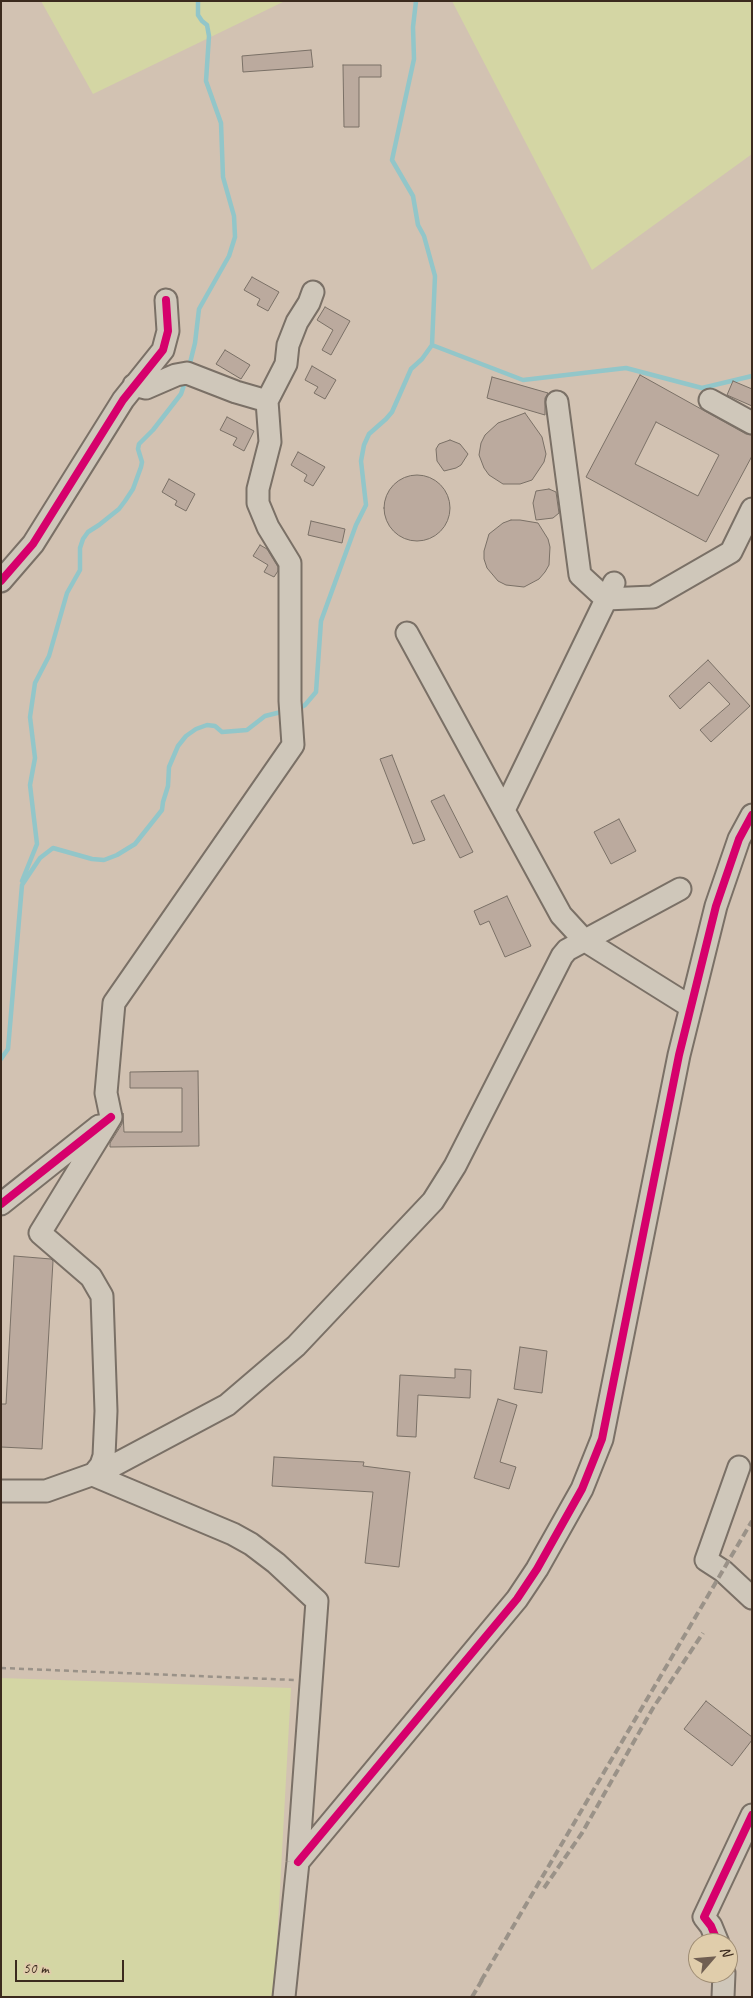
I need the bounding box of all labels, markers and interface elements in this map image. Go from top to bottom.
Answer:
north arrow [688,1933,738,1983]
text: N [716,1944,735,1959]
scale bar [18,1950,126,1982]
text: 50 m [23,1959,49,1978]

